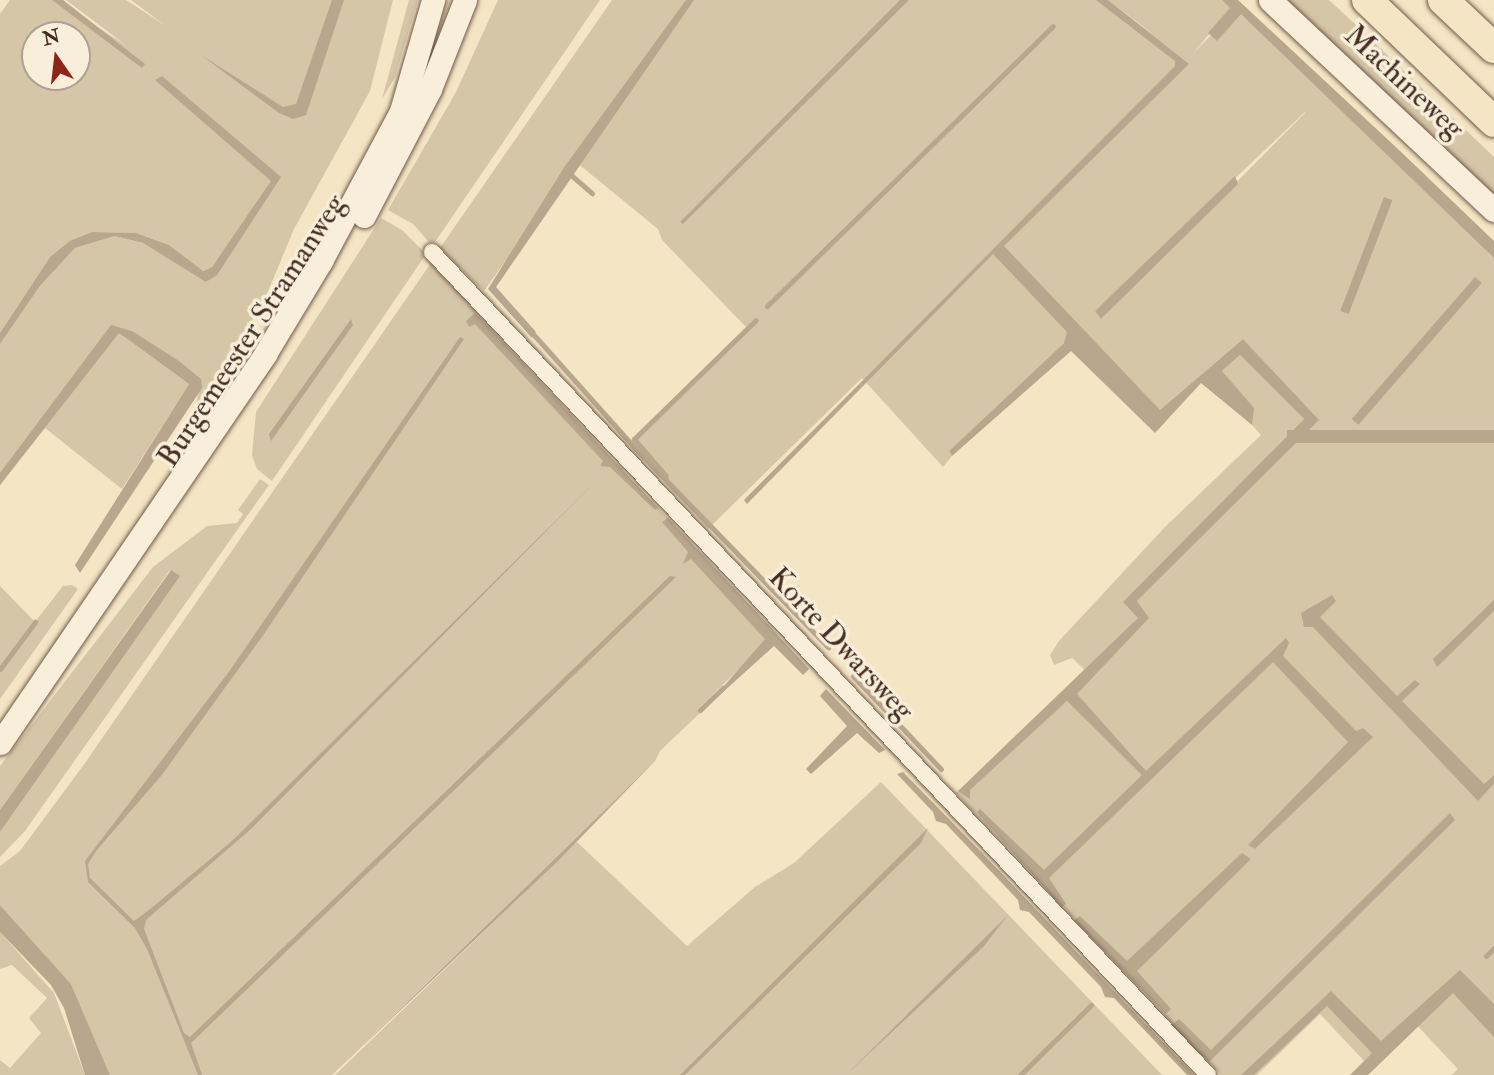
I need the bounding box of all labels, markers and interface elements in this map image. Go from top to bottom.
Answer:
street label: Machineweg [1337,17,1471,147]
north arrow [21,21,91,91]
text: N [40,24,63,51]
street label: Burgemeester Stramanweg [150,188,354,474]
street label: Korte Dwarsweg [761,560,921,728]

